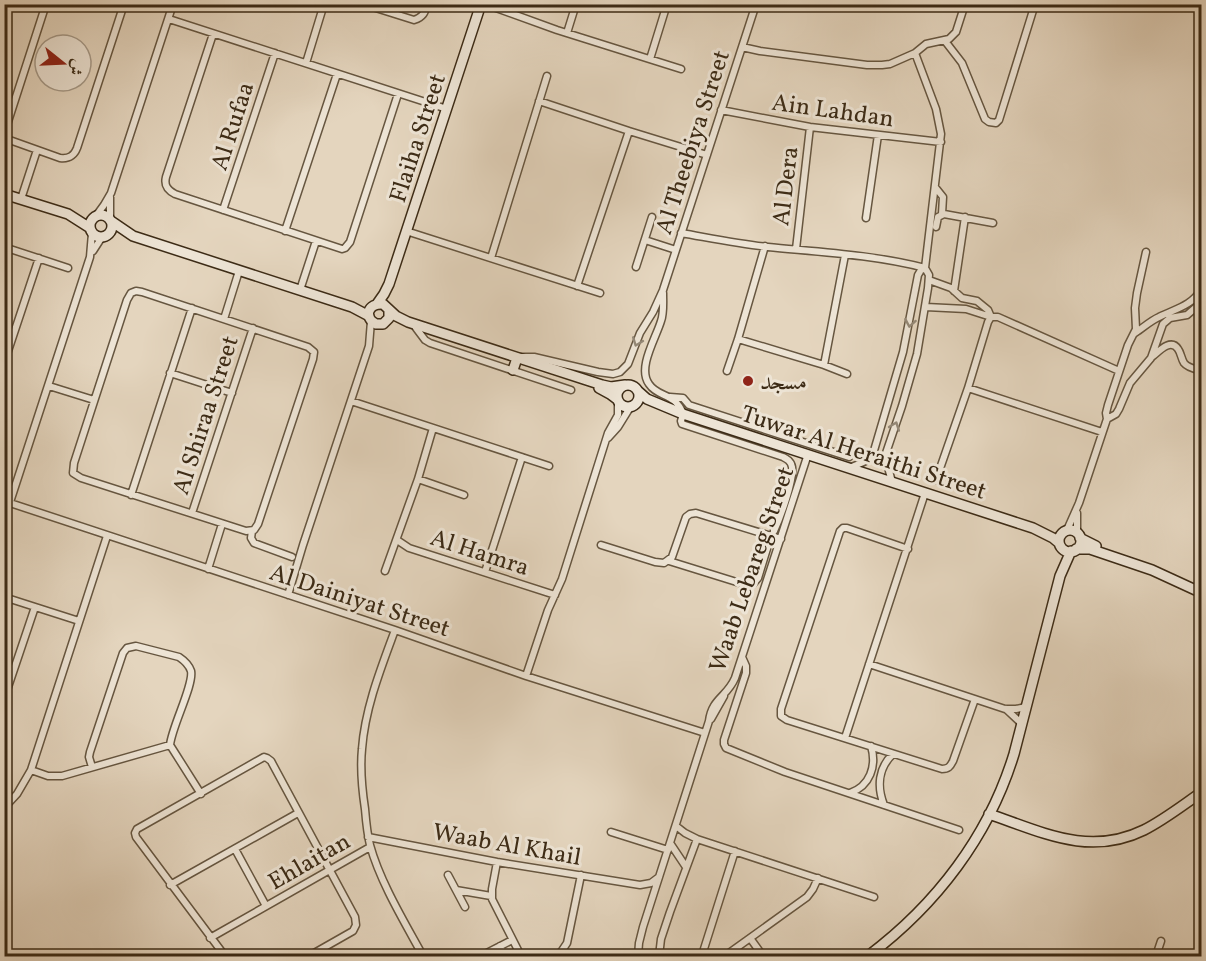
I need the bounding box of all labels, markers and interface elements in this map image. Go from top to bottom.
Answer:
north arrow [33,33,93,93]
street label: Al Theebiya Street [648,46,740,239]
text: ش [62,56,88,78]
street label: Flaiha Street [382,70,456,207]
street label: Al Rufaa [204,78,264,175]
street label: Ain Lahdan [770,87,896,137]
street label: Al Dera [765,145,809,228]
one-way arrow [904,318,916,327]
street label: Al Shiraa Street [165,332,249,499]
one-way arrow [632,335,644,346]
place label: مسجد [760,366,807,400]
marker: مسجد [741,374,755,388]
street label: Tuwar Al Heraithi Street [736,398,990,510]
one-way arrow [887,421,900,432]
street label: Waab Lebareg Street [702,462,804,677]
street label: Al Hamra [426,522,533,586]
street label: Al Dainiyat Street [265,557,454,647]
street label: Waab Al Khail [430,816,583,876]
street label: Ehlaitan [263,826,357,900]

